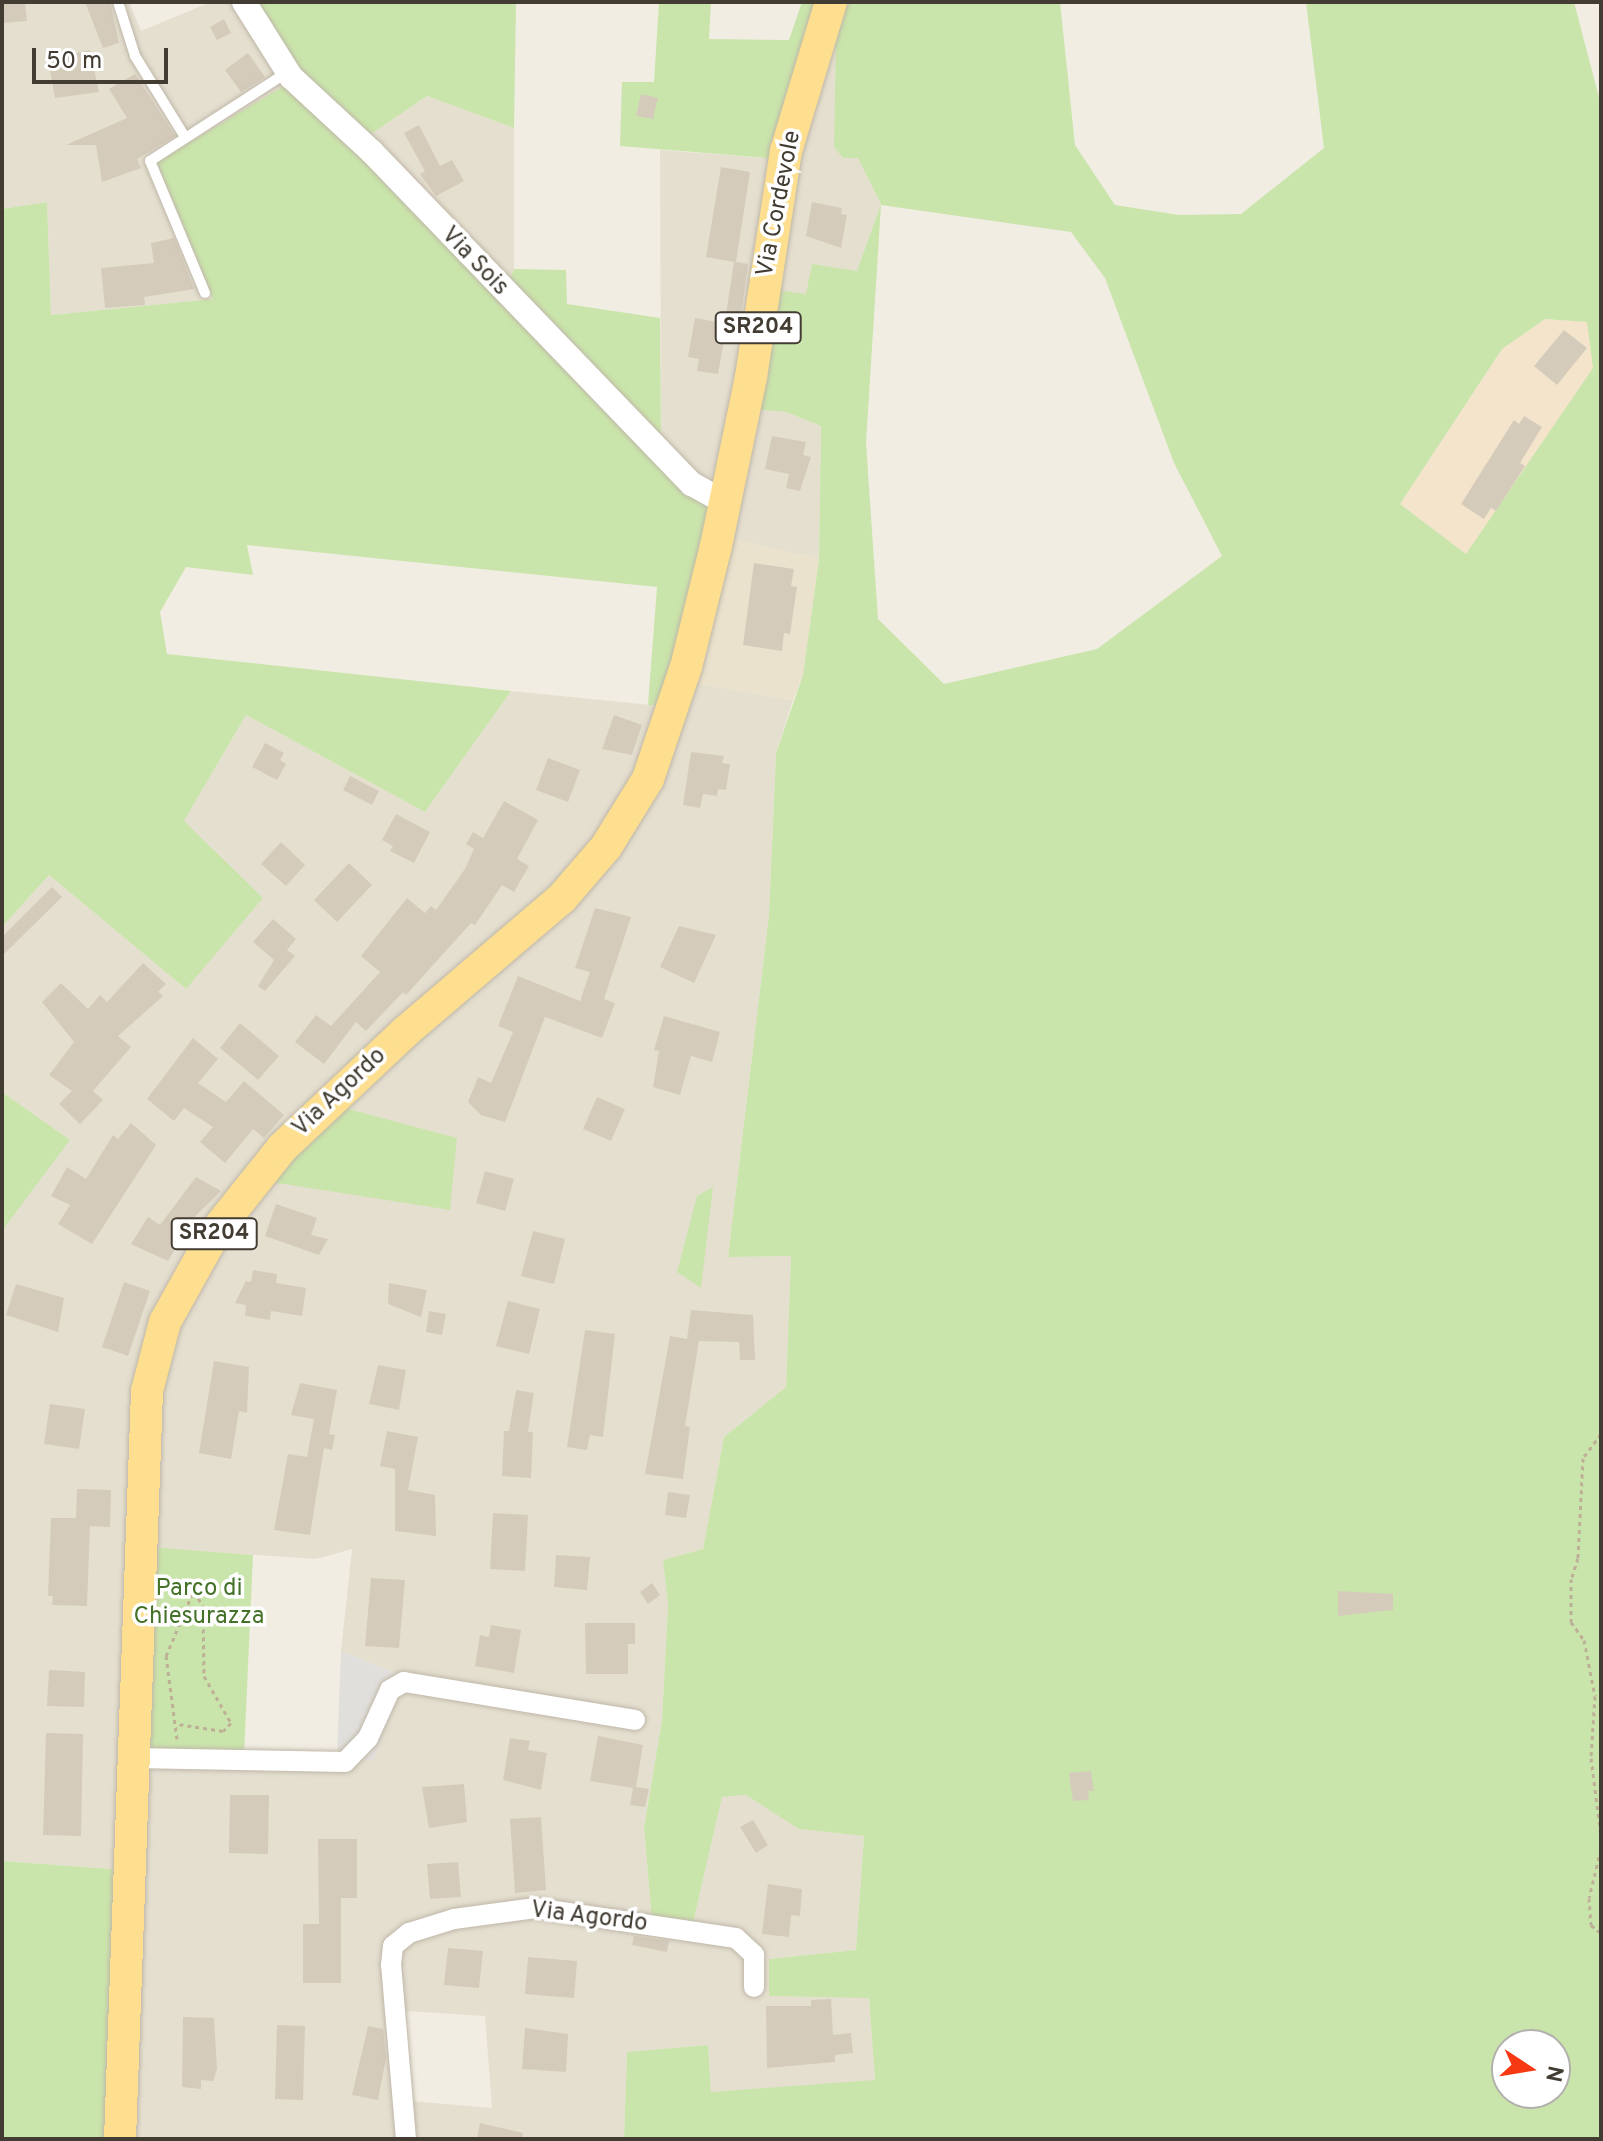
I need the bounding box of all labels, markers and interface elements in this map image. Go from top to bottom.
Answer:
scale bar [36,32,172,82]
text: 50 m [46,47,102,77]
street label: Via Cordevole [752,128,808,280]
street label: Via Sois [434,222,514,302]
road number: SR204 [714,310,802,346]
street label: Via Agordo [287,1042,393,1144]
road number: SR204 [170,1216,258,1252]
park label: Parco di Chiesurazza [134,1576,264,1632]
street label: Via Agordo [529,1896,649,1940]
north arrow [1491,2029,1571,2109]
text: N [1538,2063,1568,2084]

